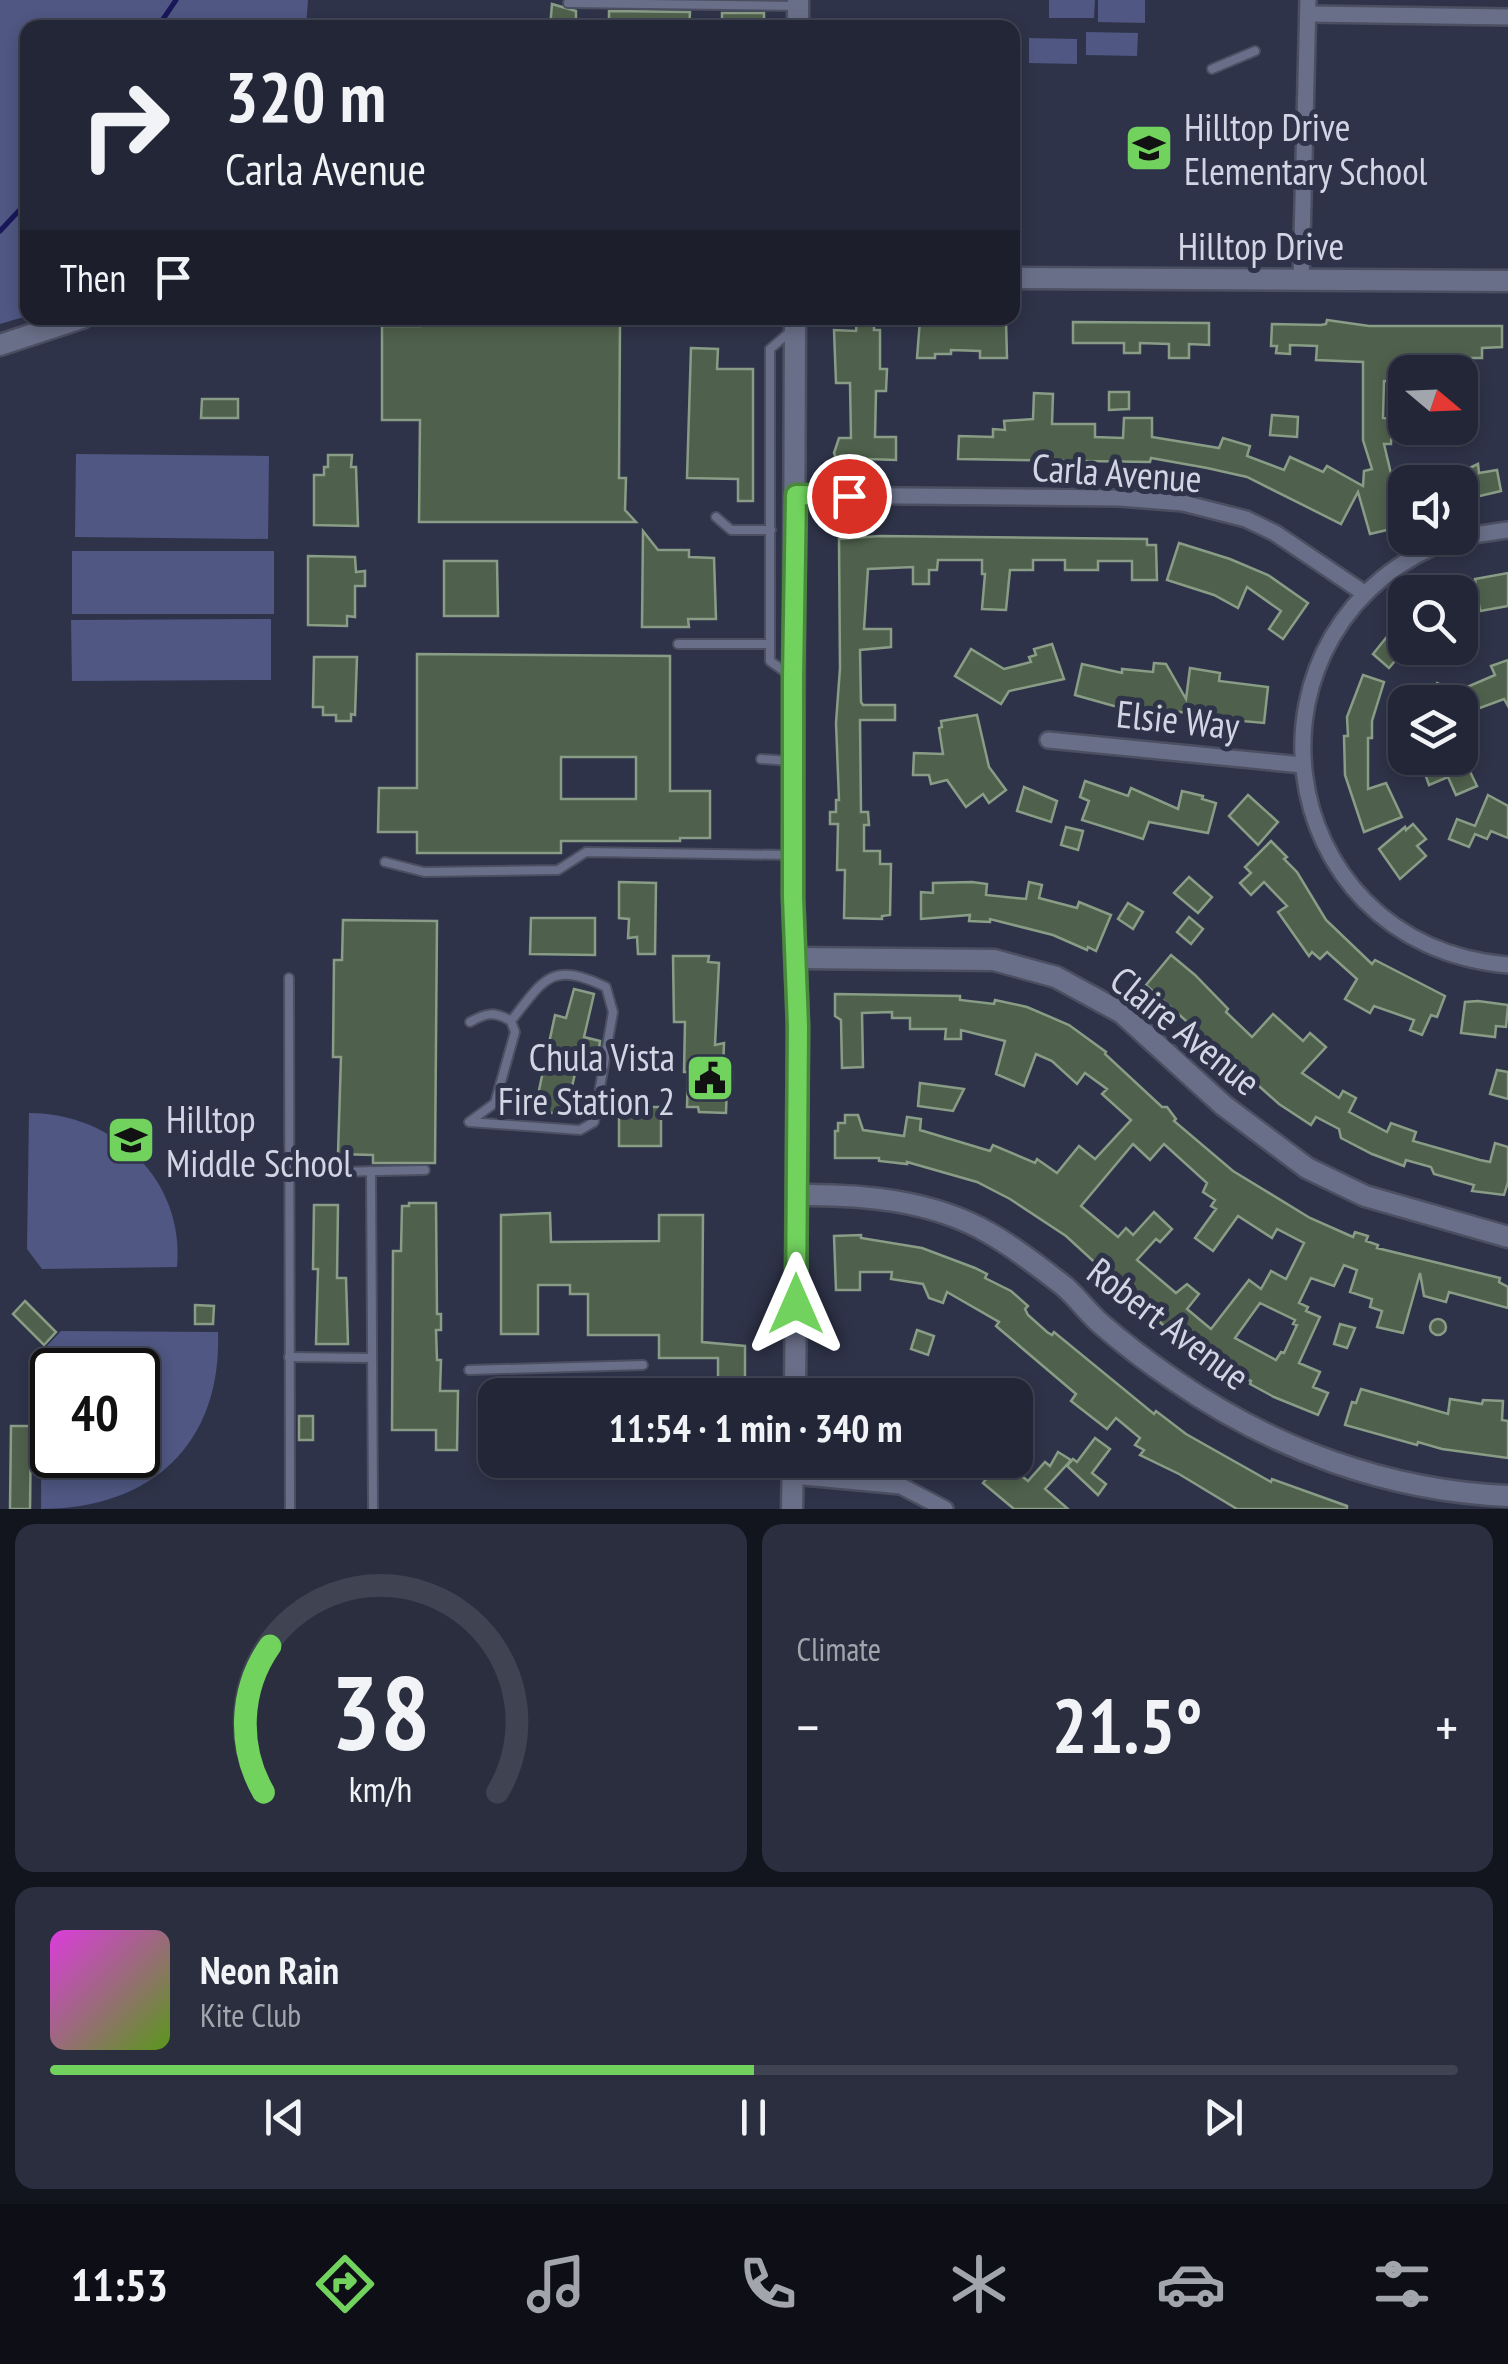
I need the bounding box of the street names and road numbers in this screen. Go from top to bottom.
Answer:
street label: Hilltop Drive [1178,221,1344,270]
street label: Carla Avenue [1031,442,1203,502]
street label: Elsie Way [1114,688,1242,750]
street label: Claire Avenue [1101,955,1271,1105]
street label: Robert Avenue [1078,1246,1260,1400]

